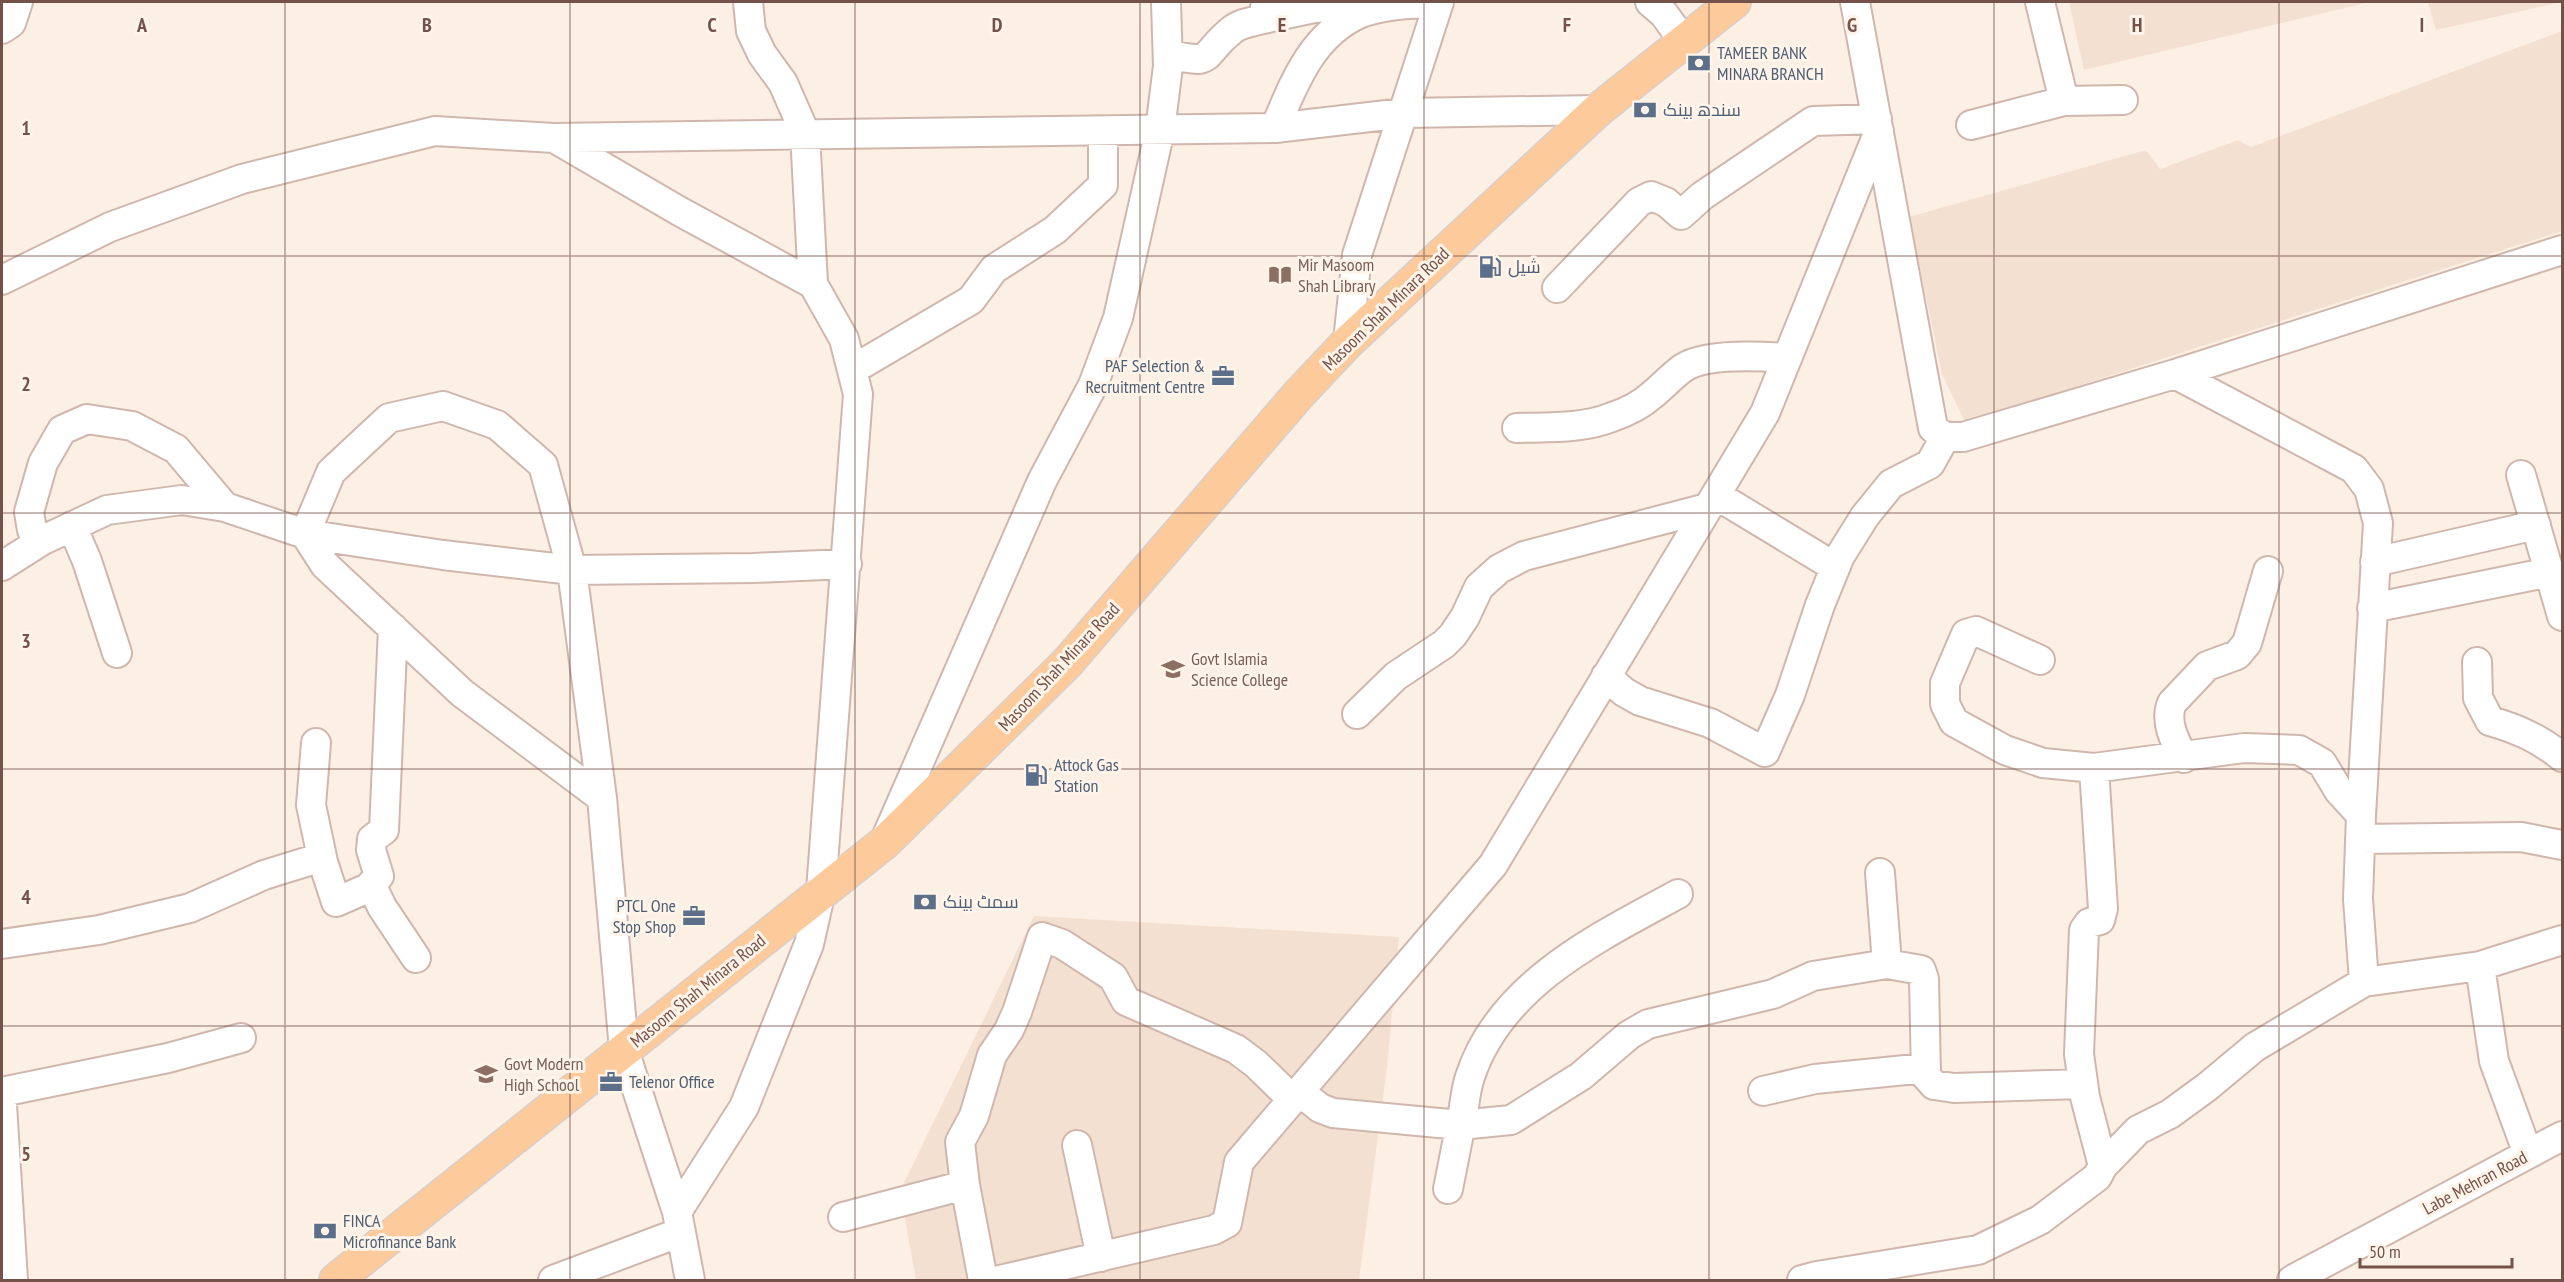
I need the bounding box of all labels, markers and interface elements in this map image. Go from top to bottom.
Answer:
text: A [136,12,148,38]
text: B [422,12,432,38]
text: C [707,12,717,38]
text: D [992,12,1003,38]
text: E [1278,12,1286,38]
text: F [1563,12,1571,38]
text: G [1847,12,1857,38]
text: H [2132,12,2142,38]
text: I [2420,12,2424,38]
place label: TAMEER BANK MINARA BRANCH [1717,41,1824,85]
bank icon: TAMEER BANK MINARA BRANCH [1686,50,1712,76]
bank icon: سندھ بینک [1632,97,1658,123]
place label: سندھ بینک [1663,98,1741,121]
text: 1 [21,115,31,141]
street label: Masoom Shah Minara Road [1317,242,1454,375]
place label: Mir Masoom Shah Library [1298,253,1376,297]
fuel station icon: شیل [1477,254,1503,280]
place label: شیل [1508,255,1541,278]
library icon: Mir Masoom Shah Library [1267,262,1293,288]
place label: PAF Selection & Recruitment Centre [1086,354,1205,398]
office icon: PAF Selection & Recruitment Centre [1210,363,1236,389]
text: 2 [21,371,31,397]
street label: Masoom Shah Minara Road [993,598,1124,736]
text: 3 [21,628,31,654]
place label: Govt Islamia Science College [1191,647,1288,691]
school or university icon: Govt Islamia Science College [1160,656,1186,682]
place label: Attock Gas Station [1054,753,1119,797]
fuel station icon: Attock Gas Station [1023,762,1049,788]
text: 4 [21,884,31,910]
bank icon: سمٹ بینک [912,889,938,915]
place label: سمٹ بینک [943,890,1019,913]
place label: PTCL One Stop Shop [613,894,676,938]
office icon: PTCL One Stop Shop [681,903,707,929]
street label: Masoom Shah Minara Road [625,929,770,1052]
place label: Govt Modern High School [504,1052,584,1096]
school or university icon: Govt Modern High School [473,1061,499,1087]
office icon: Telenor Office [598,1069,624,1095]
place label: Telenor Office [629,1070,715,1093]
text: 5 [21,1141,31,1167]
street label: Labe Mehran Road [2419,1145,2531,1220]
place label: FINCA Microfinance Bank [343,1209,456,1253]
bank icon: FINCA Microfinance Bank [312,1218,338,1244]
scale bar [2360,1231,2512,1269]
text: 50 m [2369,1240,2401,1263]

